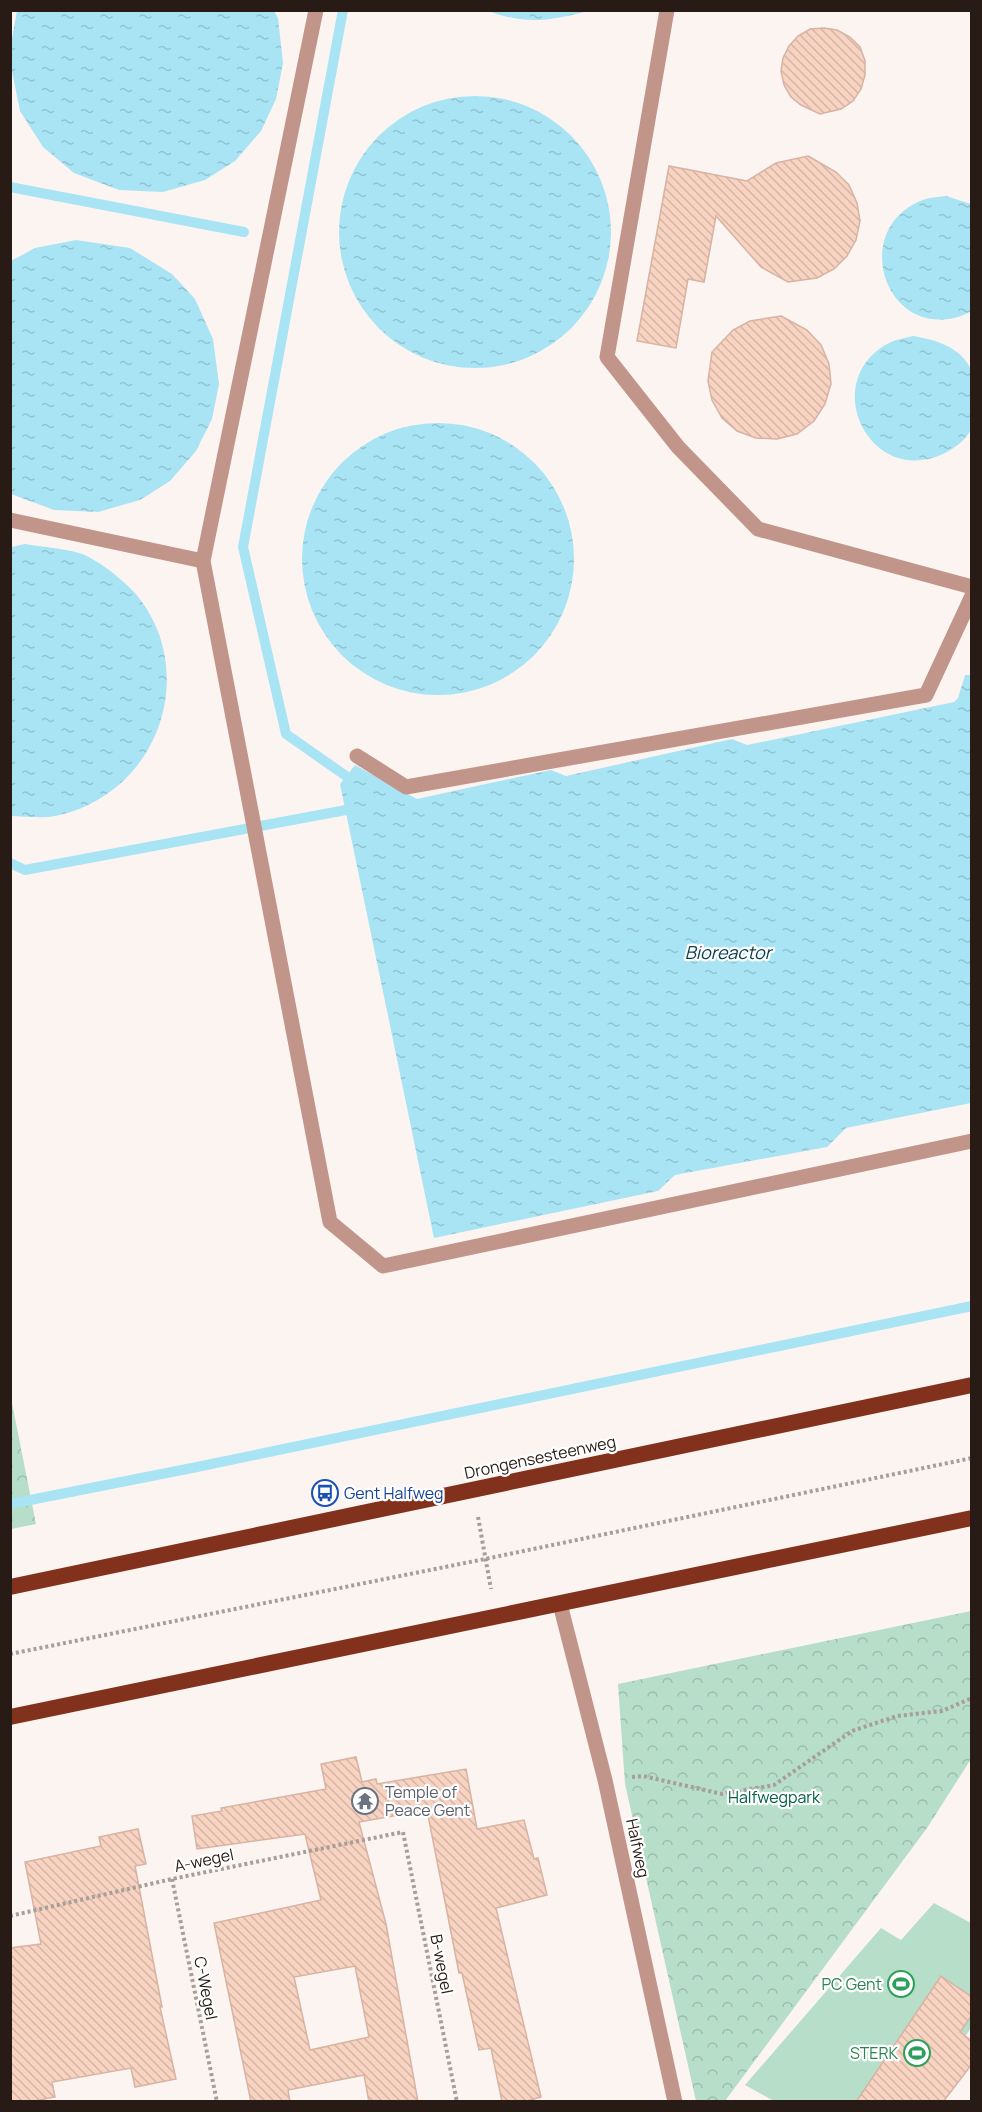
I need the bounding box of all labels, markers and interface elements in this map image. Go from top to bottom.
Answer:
water label: Bioreactor [685,940,774,964]
street label: Drongensesteenweg [462,1430,618,1484]
bus stop icon: Gent Halfweg [310,1478,340,1508]
place label: Gent Halfweg [344,1482,444,1504]
place label: Temple of Peace Gent [385,1781,470,1821]
temple icon: Temple of Peace Gent [350,1786,380,1816]
park label: Halfwegpark [728,1786,821,1808]
street label: Halfweg [621,1816,655,1880]
street label: A-wegel [172,1843,236,1877]
street label: B-wegel [425,1932,459,1996]
street label: C-Wegel [189,1954,223,2022]
sports icon: PC Gent [886,1969,916,1999]
place label: PC Gent [821,1973,882,1995]
sports icon: STERK [902,2038,932,2068]
place label: STERK [850,2042,898,2064]

